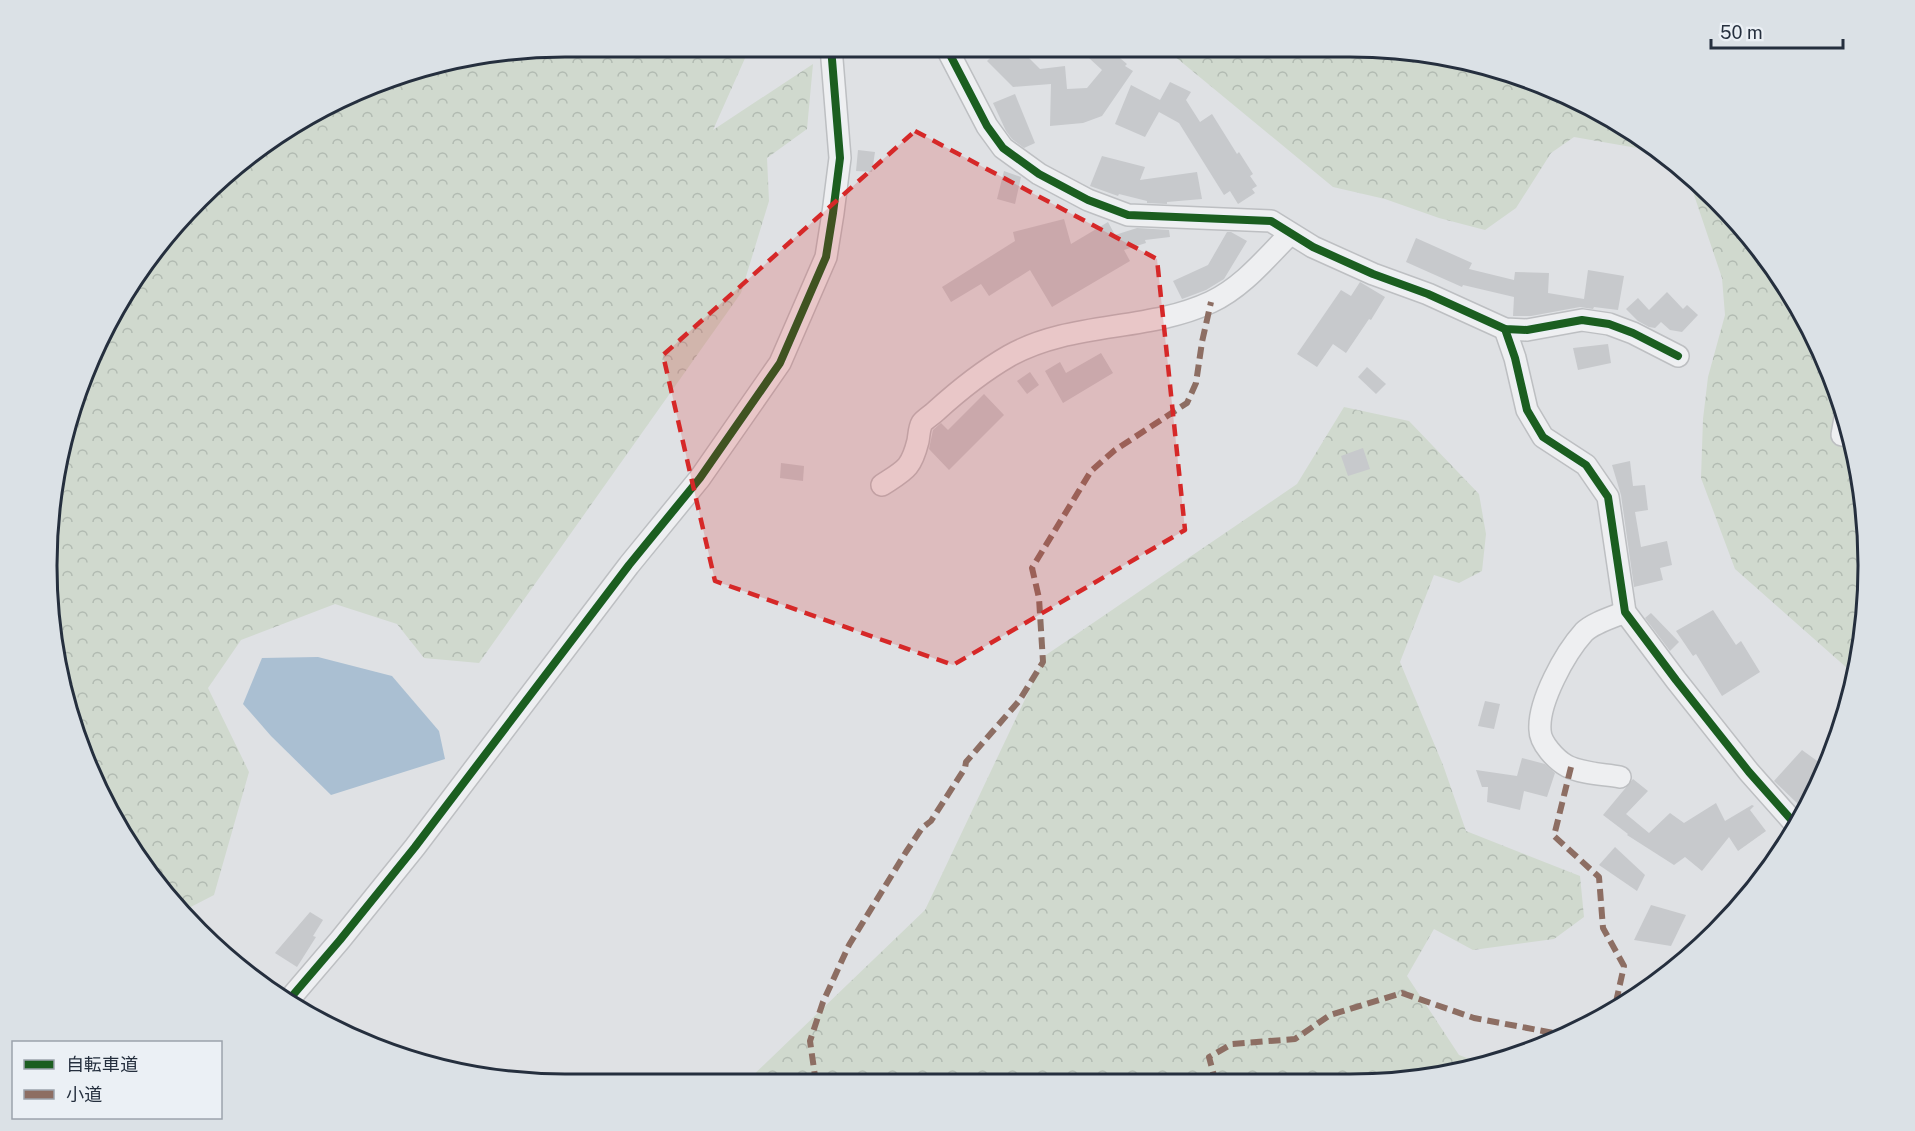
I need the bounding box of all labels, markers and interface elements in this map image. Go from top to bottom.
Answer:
scale bar [1711,12,1843,50]
text: 50 m [1720,22,1763,43]
legend [12,1041,222,1119]
text: 自転車道 [66,1054,138,1075]
text: 小道 [66,1084,102,1105]

